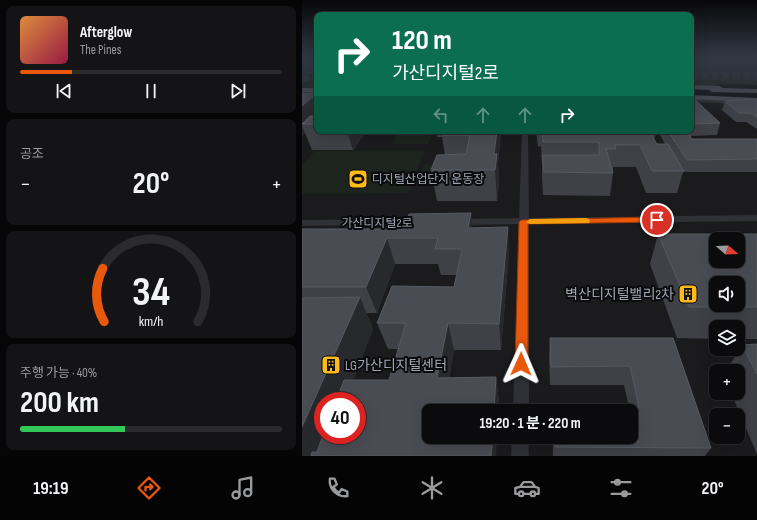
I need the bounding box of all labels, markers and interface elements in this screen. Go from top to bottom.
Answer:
text: Afterglow [80,23,132,42]
text: 120 m [392,24,452,57]
icon: right [326,28,378,80]
text: The Pines [80,42,121,58]
text: 가산디지털2로 [392,63,499,84]
icon: previous [53,80,75,102]
icon: pause [140,80,162,102]
icon: next [227,80,249,102]
icon: left [430,104,452,126]
icon: ahead [472,104,494,126]
icon: ahead [514,104,536,126]
icon: right [556,104,578,126]
text: 공조 [20,146,44,162]
text: 20° [133,166,169,202]
sports icon: 디지털산업단지 운동장 [347,168,369,190]
text: − [20,171,31,198]
text: + [271,171,282,198]
place label: 디지털산업단지 운동장 [372,172,484,187]
pin [640,203,674,237]
icon: arrive [646,209,668,231]
street label: 가산디지털2로 [341,216,413,231]
north arrow [709,232,745,268]
map controls [709,232,745,444]
text: 34 [132,268,170,317]
button: sound [709,276,745,312]
building icon: 벽산디지털밸리2차 [677,283,699,305]
place label: 벽산디지털밸리2차 [565,286,674,303]
text: km/h [139,313,163,330]
button: layers [709,320,745,356]
position arrow [500,343,542,385]
building icon: LG가산디지털센터 [320,354,342,376]
place label: LG가산디지털센터 [345,357,447,374]
button: + [709,364,745,400]
text: 주행 가능 · 40% [20,365,97,381]
text: 200 km [20,385,99,421]
speed limit sign: 40 [314,392,366,444]
button: − [709,408,745,444]
text: 19:20 · 1 분 · 220 m [479,414,581,433]
icon: directions [135,474,163,502]
icon: music [229,474,257,502]
icon: phone [324,474,352,502]
icon: climate [418,474,446,502]
icon: car [513,474,541,502]
icon: filters [607,474,635,502]
text: 19:19 [33,478,68,499]
text: 20° [702,478,724,499]

